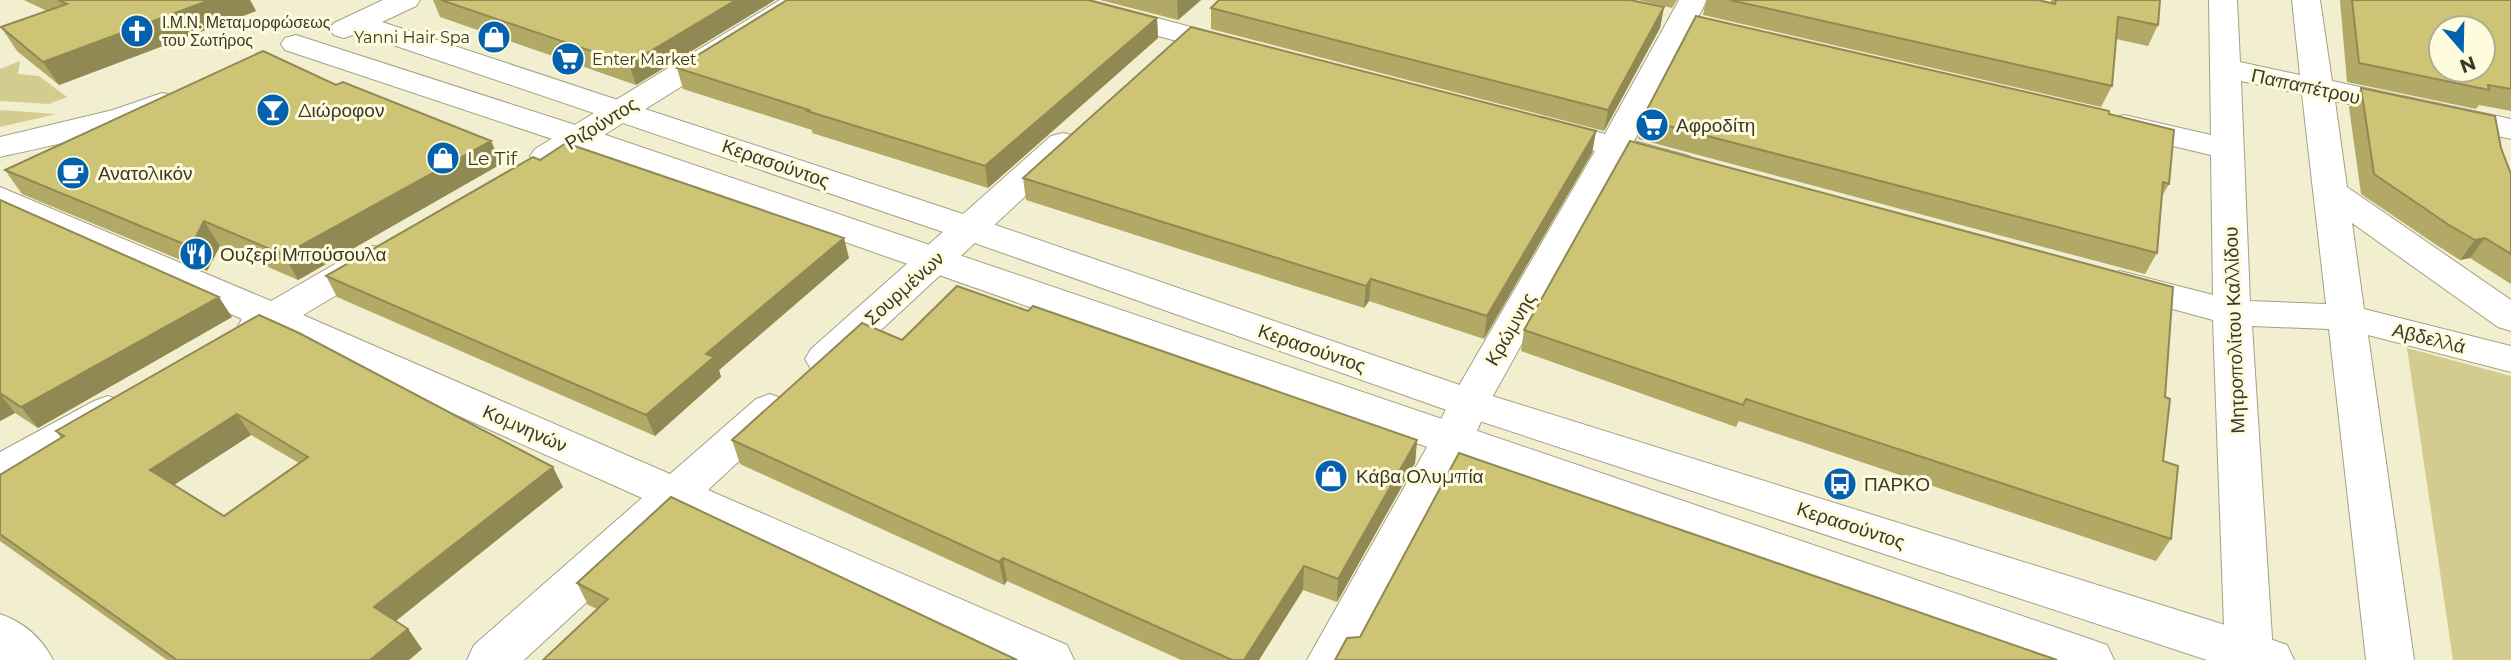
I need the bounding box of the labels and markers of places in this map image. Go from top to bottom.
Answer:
church icon: Ι.Μ.Ν. Μεταμορφώσεως του Σωτήρος [118,12,156,50]
place label: Ι.Μ.Ν. Μεταμορφώσεως του Σωτήρος [162,13,331,50]
shop icon: Yanni Hair Spa [475,18,513,56]
place label: Yanni Hair Spa [354,28,470,47]
supermarket icon: Enter Market [549,40,587,78]
place label: Enter Market [592,50,697,69]
bar icon: Διώροφον [254,91,292,129]
place label: Διώροφον [298,99,384,122]
supermarket icon: Αφροδίτη [1633,106,1671,144]
place label: Αφροδίτη [1676,114,1755,137]
shop icon: Le Tif [424,139,462,177]
place label: Le Tif [467,147,519,170]
cafe icon: Ανατολικόν [54,154,92,192]
place label: Ανατολικόν [98,162,192,185]
restaurant icon: Ουζερί Μπούσουλα [177,235,215,273]
place label: Ουζερί Μπούσουλα [220,243,387,266]
shop icon: Κάβα Ολυμπία [1312,457,1350,495]
place label: Κάβα Ολυμπία [1356,465,1484,488]
bus stop icon: ΠΑΡΚΟ [1821,465,1859,503]
place label: ΠΑΡΚΟ [1864,473,1930,496]

